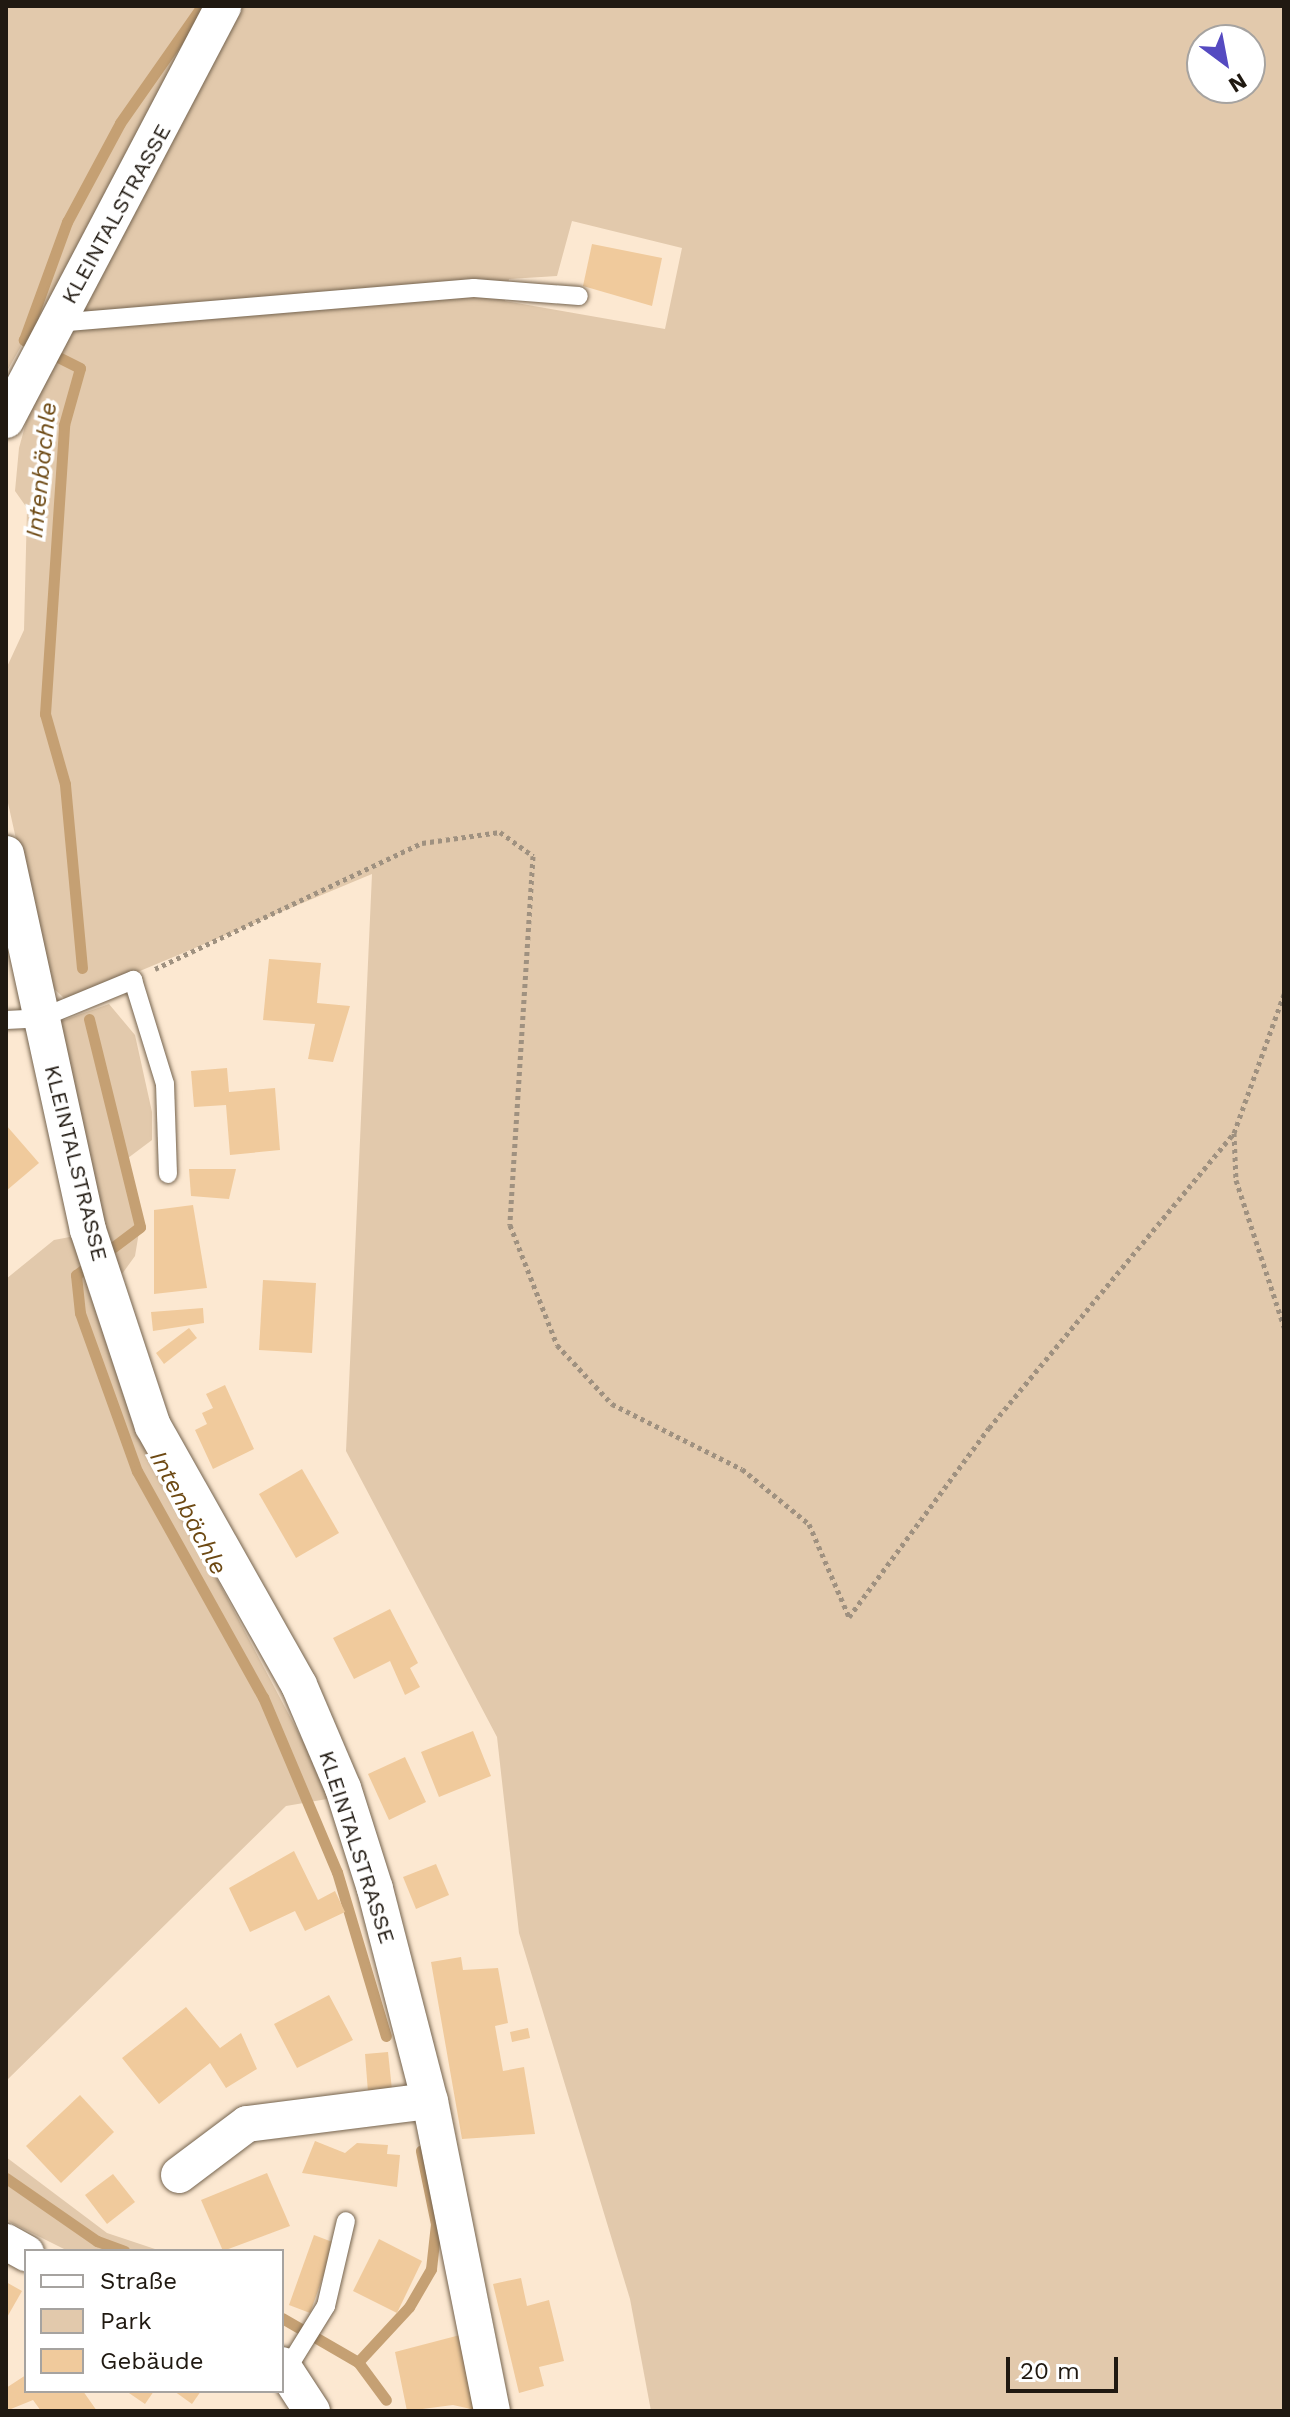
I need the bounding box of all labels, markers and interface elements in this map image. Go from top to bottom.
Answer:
north arrow [1186,24,1266,104]
text: N [1224,68,1251,98]
street label: KLEINTALSTRASSE [56,120,176,308]
water label: Intenbächle [21,401,63,539]
street label: KLEINTALSTRASSE [39,1062,113,1264]
water label: Intenbächle [143,1446,233,1580]
street label: KLEINTALSTRASSE [313,1747,401,1947]
legend [24,2249,284,2393]
text: Straße [100,2267,177,2295]
text: Park [100,2307,152,2335]
scale bar [1010,2341,1122,2391]
text: Gebäude [100,2347,204,2375]
text: 20 m [1020,2357,1080,2385]

